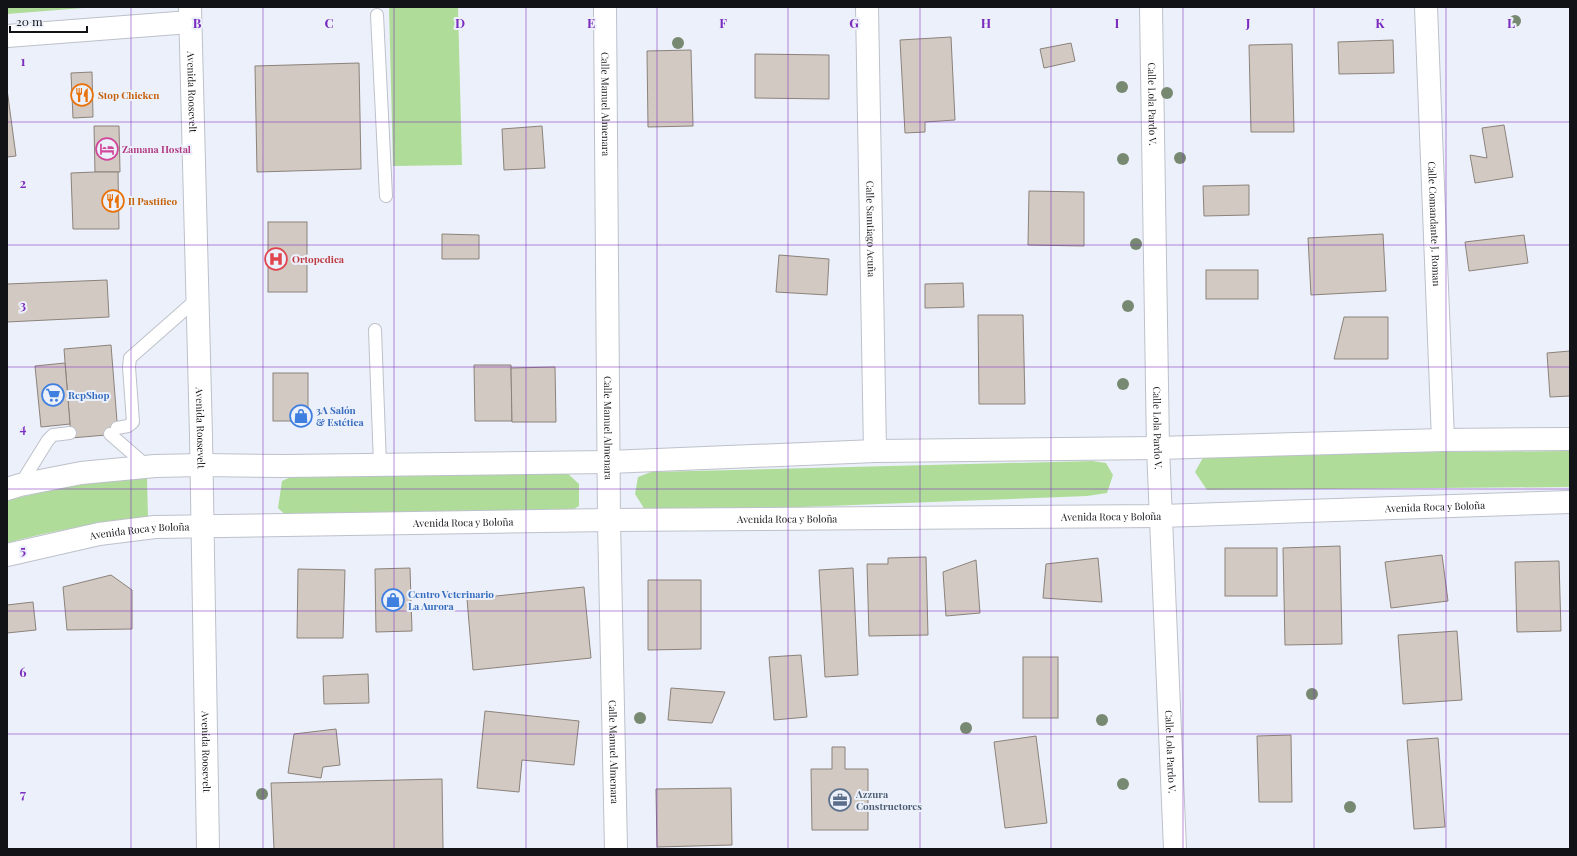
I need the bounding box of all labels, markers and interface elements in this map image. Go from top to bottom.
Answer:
scale bar [10,8,87,34]
text: 20 m [16,13,43,29]
text: B [193,14,202,31]
text: C [324,14,334,31]
text: D [455,14,465,31]
text: E [587,14,595,31]
text: F [719,14,727,31]
text: G [849,14,859,31]
text: H [981,14,991,31]
text: I [1115,14,1120,31]
text: J [1245,14,1251,31]
text: K [1375,14,1385,31]
text: L [1507,14,1515,31]
street label: Avenida Roosevelt [184,50,200,133]
text: 1 [21,52,26,69]
street label: Calle Manuel Almenara [598,52,613,156]
street label: Calle Lola Pardo V. [1145,62,1160,146]
restaurant icon: Stop Chicken [69,82,95,108]
place label: Stop Chicken [98,88,160,102]
hotel icon: Zamana Hostal [94,136,120,162]
place label: Zamana Hostal [122,142,191,156]
street label: Calle Comandante J. Roman [1425,161,1444,287]
text: 2 [20,174,27,191]
street label: Calle Samtiago Acuña [863,181,879,277]
restaurant icon: Il Pastifico [100,188,126,214]
place label: Il Pastifico [128,194,178,208]
hospital icon: Ortopedica [263,246,289,272]
place label: Ortopedica [292,252,345,266]
text: 3 [20,296,26,313]
street label: Calle Manuel Almenara [601,376,616,480]
supermarket icon: RepShop [40,382,66,408]
street label: Avenida Roosevelt [193,386,209,469]
street label: Calle Lola Pardo V. [1150,386,1166,470]
place label: RepShop [68,388,109,402]
shop icon: 3A Salón & Estética [288,403,314,429]
place label: 3A Salón & Estética [316,403,364,429]
text: 4 [20,419,27,436]
street label: Avenida Roca y Boloña [1384,498,1485,515]
street label: Avenida Roca y Boloña [1060,509,1161,524]
street label: Avenida Roca y Boloña [736,511,837,526]
street label: Avenida Roca y Boloña [412,514,513,530]
street label: Avenida Roca y Boloña [87,519,190,543]
text: 5 [20,541,26,558]
shop icon: Centro Veterinario La Aurora [380,587,406,613]
place label: Centro Veterinario La Aurora [408,587,494,613]
text: 6 [19,663,27,680]
street label: Calle Manuel Almenara [606,700,622,804]
street label: Avenida Roosevelt [199,710,214,793]
street label: Calle Lola Pardo V. [1162,710,1180,794]
text: 7 [20,785,26,802]
office icon: Azzura Constructores [827,787,853,813]
place label: Azzura Constructores [855,787,922,813]

